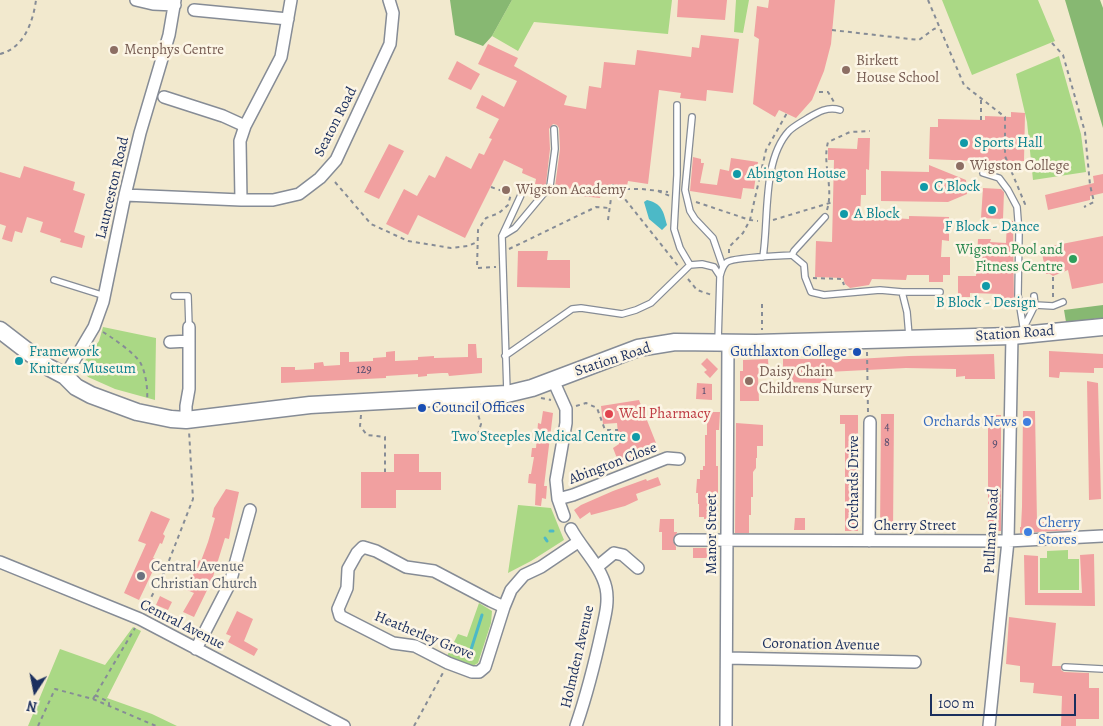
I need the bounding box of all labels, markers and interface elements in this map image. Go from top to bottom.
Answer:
place label: Menphys Centre [124,41,224,59]
marker: Menphys Centre [108,44,120,56]
place label: Birkett House School [856,52,939,87]
marker: Birkett House School [840,64,852,76]
street label: Seaton Road [311,84,361,160]
place label: Sports Hall [974,134,1042,152]
street label: Launceston Road [92,135,134,241]
marker: Sports Hall [958,137,970,149]
place label: Wigston College [970,157,1069,175]
marker: Wigston College [954,160,966,172]
place label: Abington House [747,165,846,183]
marker: Abington House [731,168,743,180]
place label: C Block [934,178,980,196]
place label: Wigston Academy [516,181,626,199]
marker: C Block [918,181,930,193]
marker: Wigston Academy [500,184,512,196]
marker: F Block - Dance [986,204,998,216]
place label: A Block [854,205,900,223]
marker: A Block [838,208,850,220]
place label: F Block - Dance [945,218,1039,236]
place label: Wigston Pool and Fitness Centre [956,241,1063,276]
marker: Wigston Pool and Fitness Centre [1067,253,1079,265]
marker: B Block - Design [980,280,992,292]
place label: B Block - Design [936,294,1036,312]
street label: Station Road [975,322,1055,346]
street label: Station Road [573,339,653,381]
place label: Framework Knitters Museum [29,343,136,378]
place label: Guthlaxton College [730,343,847,361]
marker: Guthlaxton College [851,346,863,358]
marker: Framework Knitters Museum [13,355,25,367]
house number: 129 [356,363,372,377]
place label: Daisy Chain Childrens Nursery [759,363,872,398]
marker: Daisy Chain Childrens Nursery [743,375,755,387]
house number: 1 [702,384,706,398]
place label: Council Offices [432,399,525,417]
marker: Council Offices [416,402,428,414]
place label: Well Pharmacy [619,405,710,423]
marker: Well Pharmacy [603,408,615,420]
place label: Orchards News [923,413,1017,431]
marker: Orchards News [1021,416,1033,428]
house number: 4 [884,420,890,434]
place label: Two Steeples Medical Centre [452,428,626,446]
marker: Two Steeples Medical Centre [630,431,642,443]
street label: Orchards Drive [845,435,863,529]
house number: 8 [884,436,890,450]
house number: 9 [992,437,998,451]
street label: Abington Close [566,439,660,489]
street label: Pullman Road [981,488,1003,574]
street label: Manor Street [703,494,721,574]
place label: Cherry Stores [1038,514,1081,549]
street label: Cherry Street [874,517,956,535]
marker: Cherry Stores [1022,526,1034,538]
place label: Central Avenue Christian Church [151,558,257,593]
marker: Central Avenue Christian Church [135,570,147,582]
street label: Central Avenue [137,596,227,654]
street label: Holmden Avenue [557,604,599,710]
street label: Heatherley Grove [372,608,476,664]
street label: Coronation Avenue [762,635,880,655]
north arrow [10,666,60,716]
scale bar [933,684,1079,716]
text: 100 m [938,693,975,713]
text: N [25,696,39,717]

